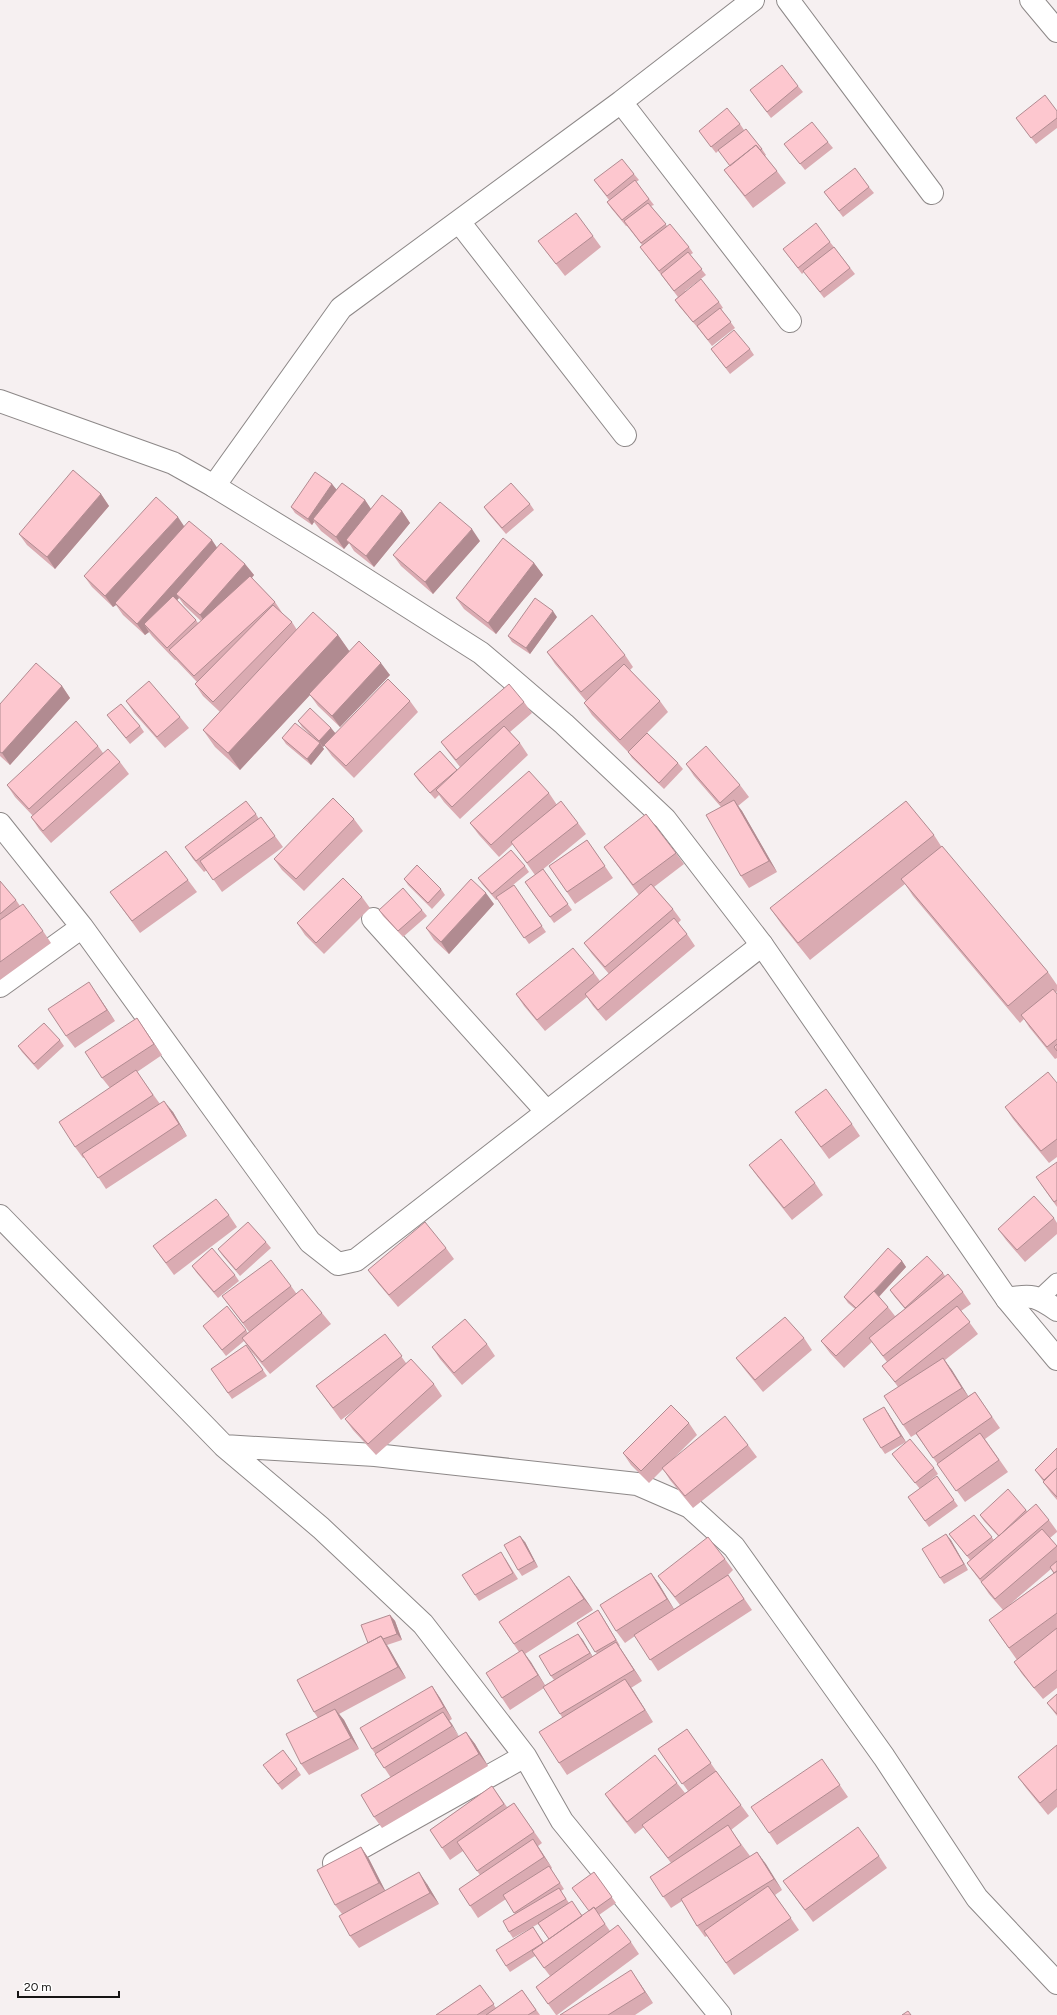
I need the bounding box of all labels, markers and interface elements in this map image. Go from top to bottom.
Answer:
scale bar [18,1973,119,1999]
text: 20 m [24,1980,52,1994]

